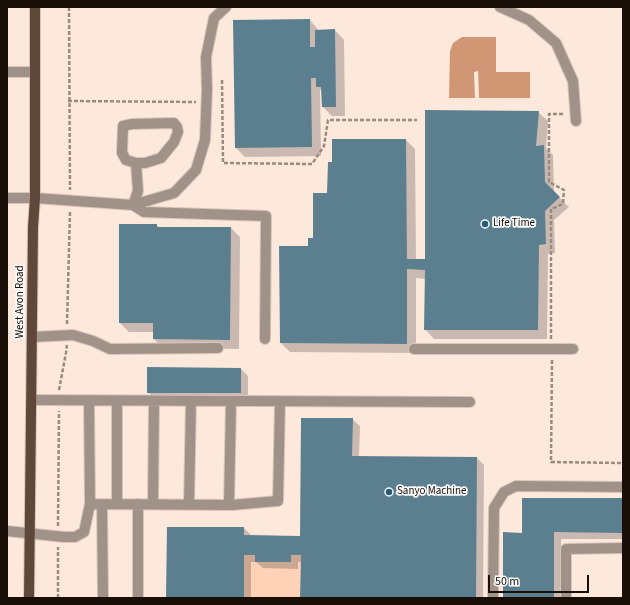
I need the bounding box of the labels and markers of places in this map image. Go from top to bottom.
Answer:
place label: Life Time [493,217,535,231]
marker: Life Time [480,219,490,229]
place label: Sanyo Machine [397,485,466,499]
marker: Sanyo Machine [384,487,394,497]

